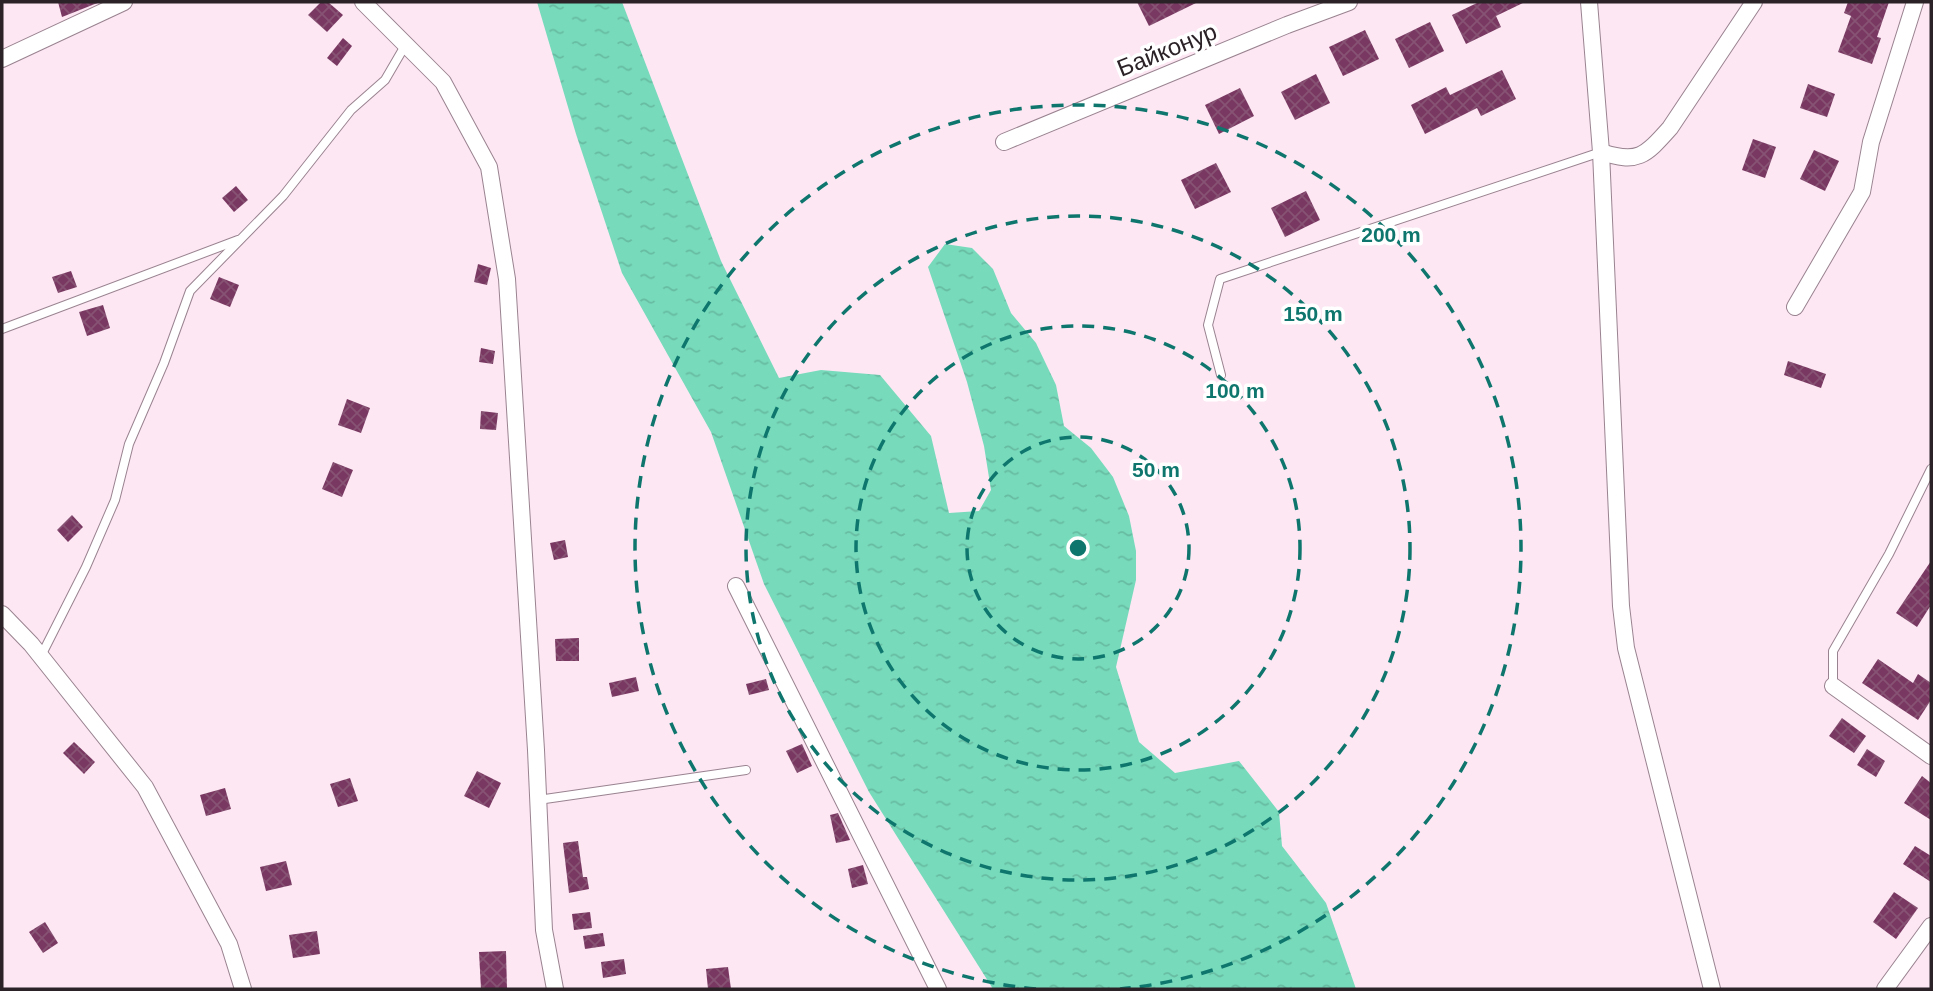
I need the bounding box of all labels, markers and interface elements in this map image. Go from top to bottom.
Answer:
street label: Байконур [1113,17,1221,82]
text: 200 m [1361,223,1421,246]
text: 150 m [1283,302,1343,325]
text: 100 m [1205,379,1265,402]
text: 50 m [1132,458,1180,481]
centre of rings [1066,536,1090,560]

